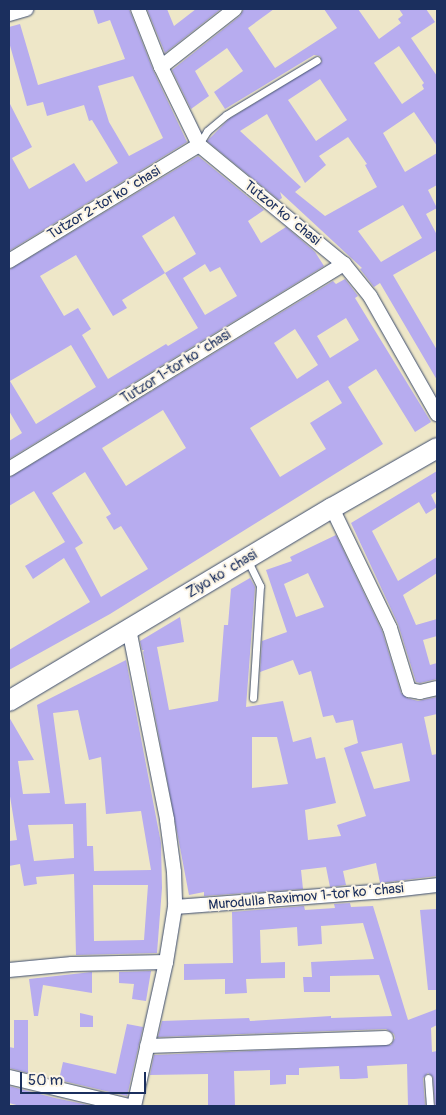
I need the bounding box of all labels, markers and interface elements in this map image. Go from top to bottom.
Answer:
street label: Tutzor 2-tor koʻchasi [45,163,163,243]
street label: Tutzor koʻchasi [240,177,324,249]
street label: Tutzor 1-tor koʻchasi [118,326,234,408]
street label: Ziyo koʻchasi [184,546,260,602]
street label: Murodulla Raximov 1-tor koʻchasi [208,880,404,914]
scale bar [22,1062,149,1094]
text: 50 m [28,1071,63,1090]

